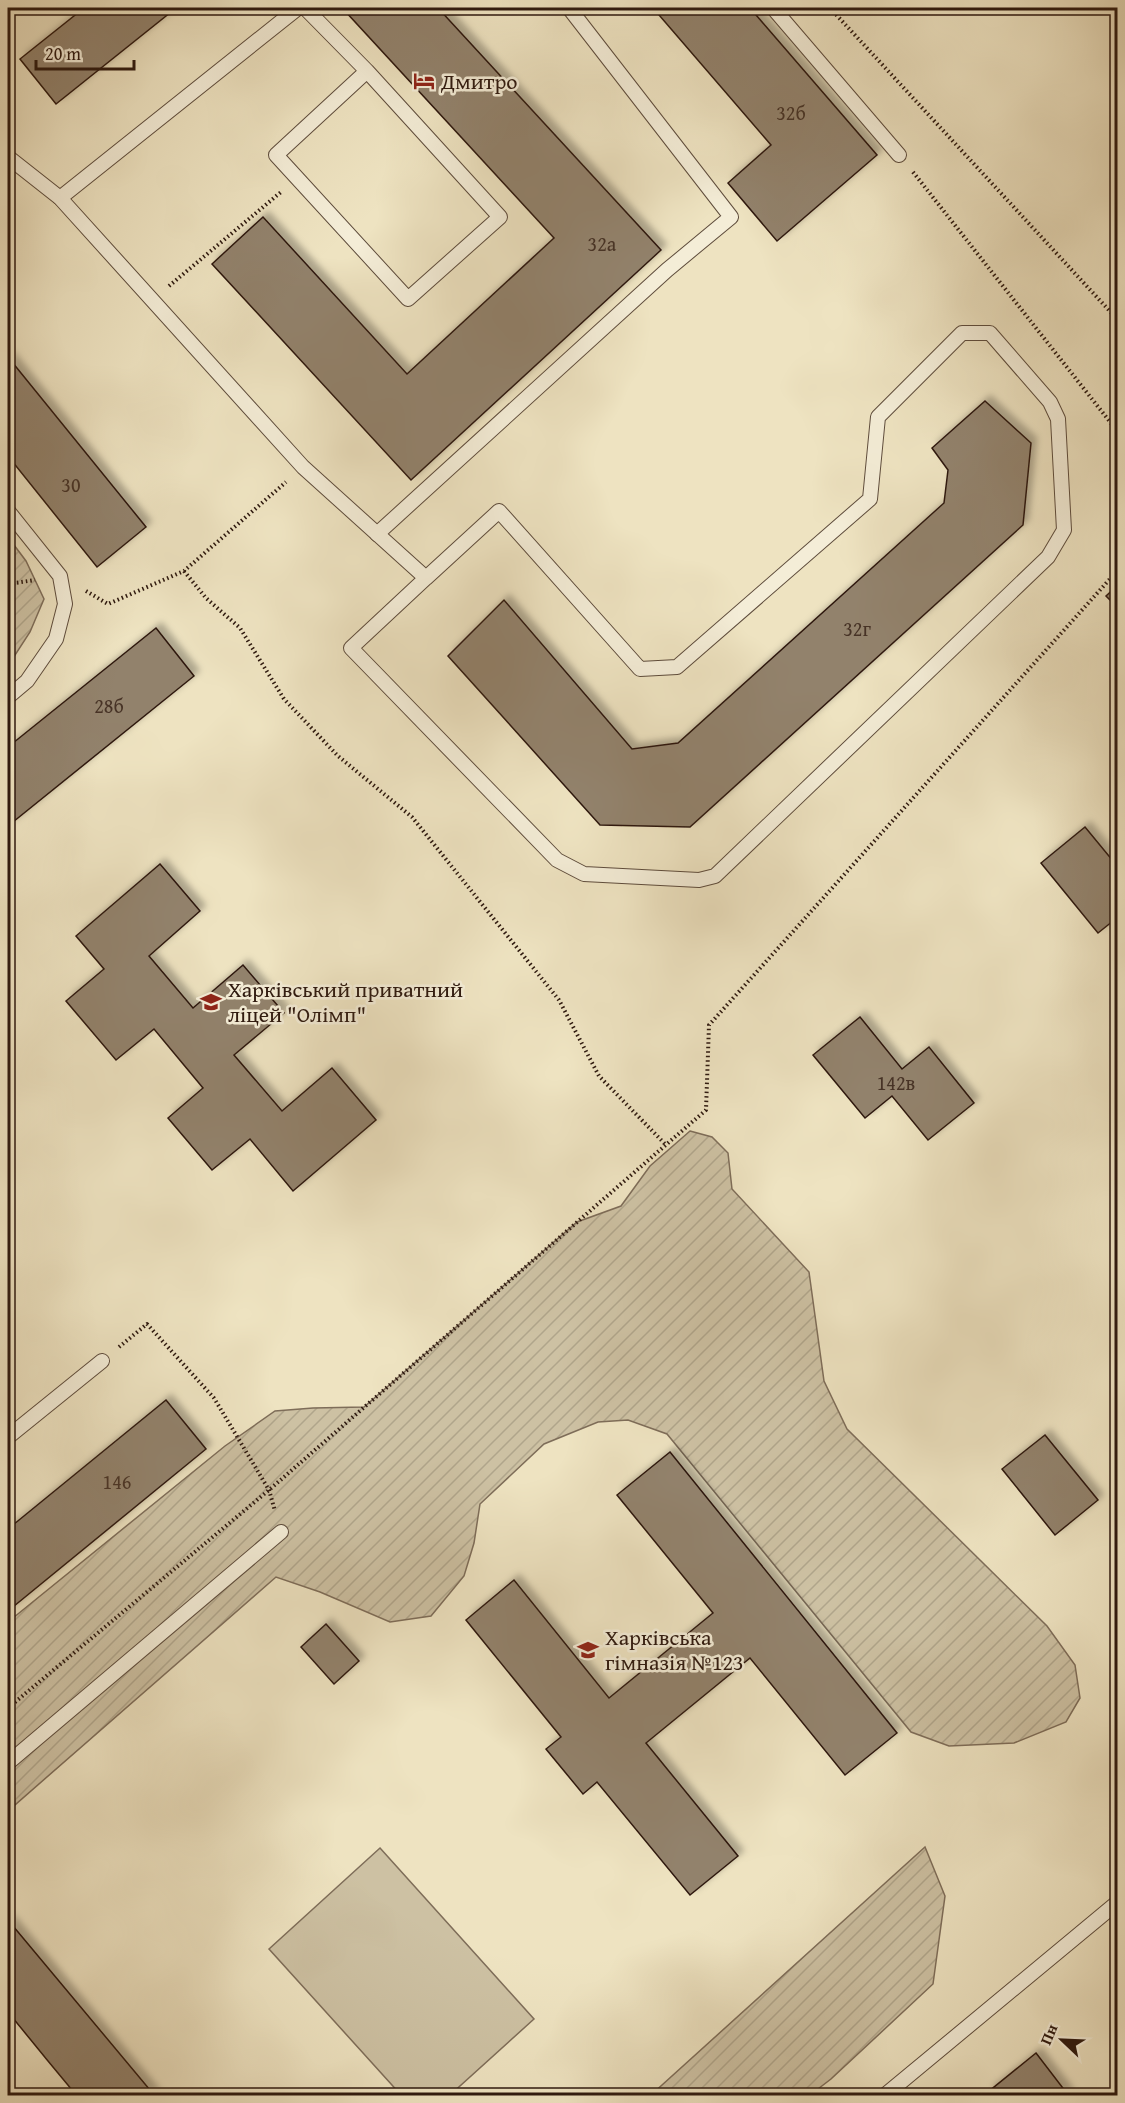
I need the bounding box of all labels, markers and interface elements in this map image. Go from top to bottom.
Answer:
scale bar [36,33,134,71]
text: 20 m [45,40,81,67]
place label: Дмитро [440,65,518,97]
hotel icon: Дмитро [412,69,436,93]
house number: 32б [776,98,806,127]
house number: 32а [588,229,617,258]
house number: 30 [61,470,81,499]
house number: 32г [843,614,871,643]
house number: 28б [94,691,124,720]
place label: Харківський приватний ліцей "Олімп" [228,973,463,1030]
school or university icon: Харківський приватний ліцей "Олімп" [199,990,223,1014]
house number: 142в [877,1068,915,1097]
house number: 146 [103,1467,131,1496]
place label: Харківська гімназія №123 [605,1621,744,1678]
school or university icon: Харківська гімназія №123 [576,1638,600,1662]
north arrow [1032,2010,1092,2070]
text: Пн [1033,2020,1063,2048]

